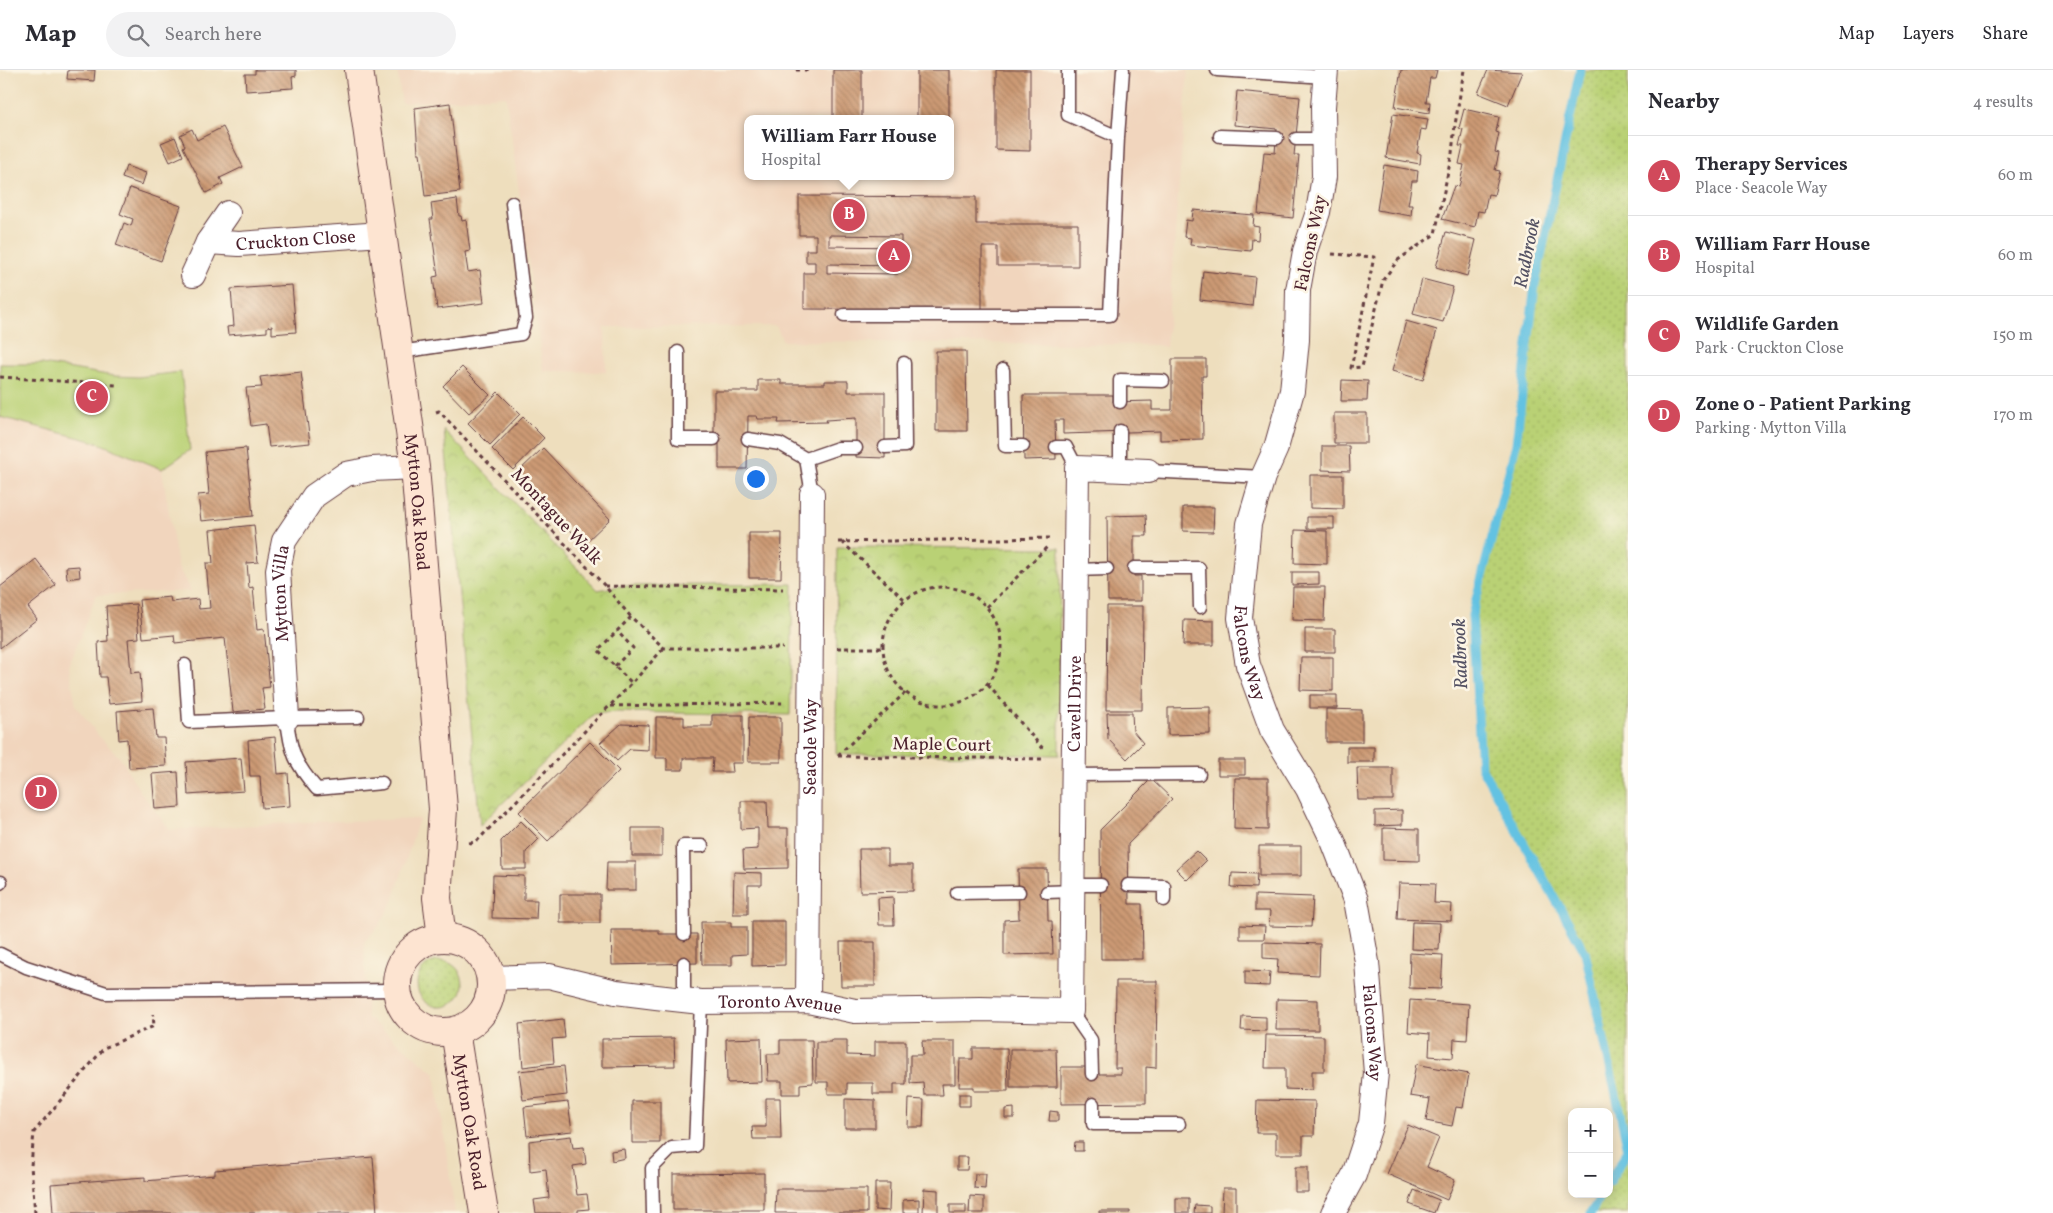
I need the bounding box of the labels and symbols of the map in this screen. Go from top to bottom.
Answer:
street label: Falcons Way [1289,193,1334,294]
pin: B [833,196,865,234]
water label: Radbrook [1508,216,1548,291]
street label: Cruckton Close [235,225,357,258]
pin: A [878,237,910,275]
pin: C [76,378,108,416]
street label: Mytton Oak Road [396,432,434,572]
street label: Montague Walk [505,463,607,571]
your location [743,466,769,492]
street label: Mytton Villa [267,543,297,643]
street label: Falcons Way [1226,604,1271,705]
water label: Radbrook [1447,618,1475,690]
street label: Cavell Drive [1063,655,1089,752]
street label: Seacole Way [799,698,824,796]
street label: Maple Court [892,732,992,759]
pin: D [25,774,57,812]
street label: Falcons Way [1355,983,1387,1083]
street label: Toronto Avenue [718,990,845,1022]
street label: Mytton Oak Road [445,1052,491,1192]

